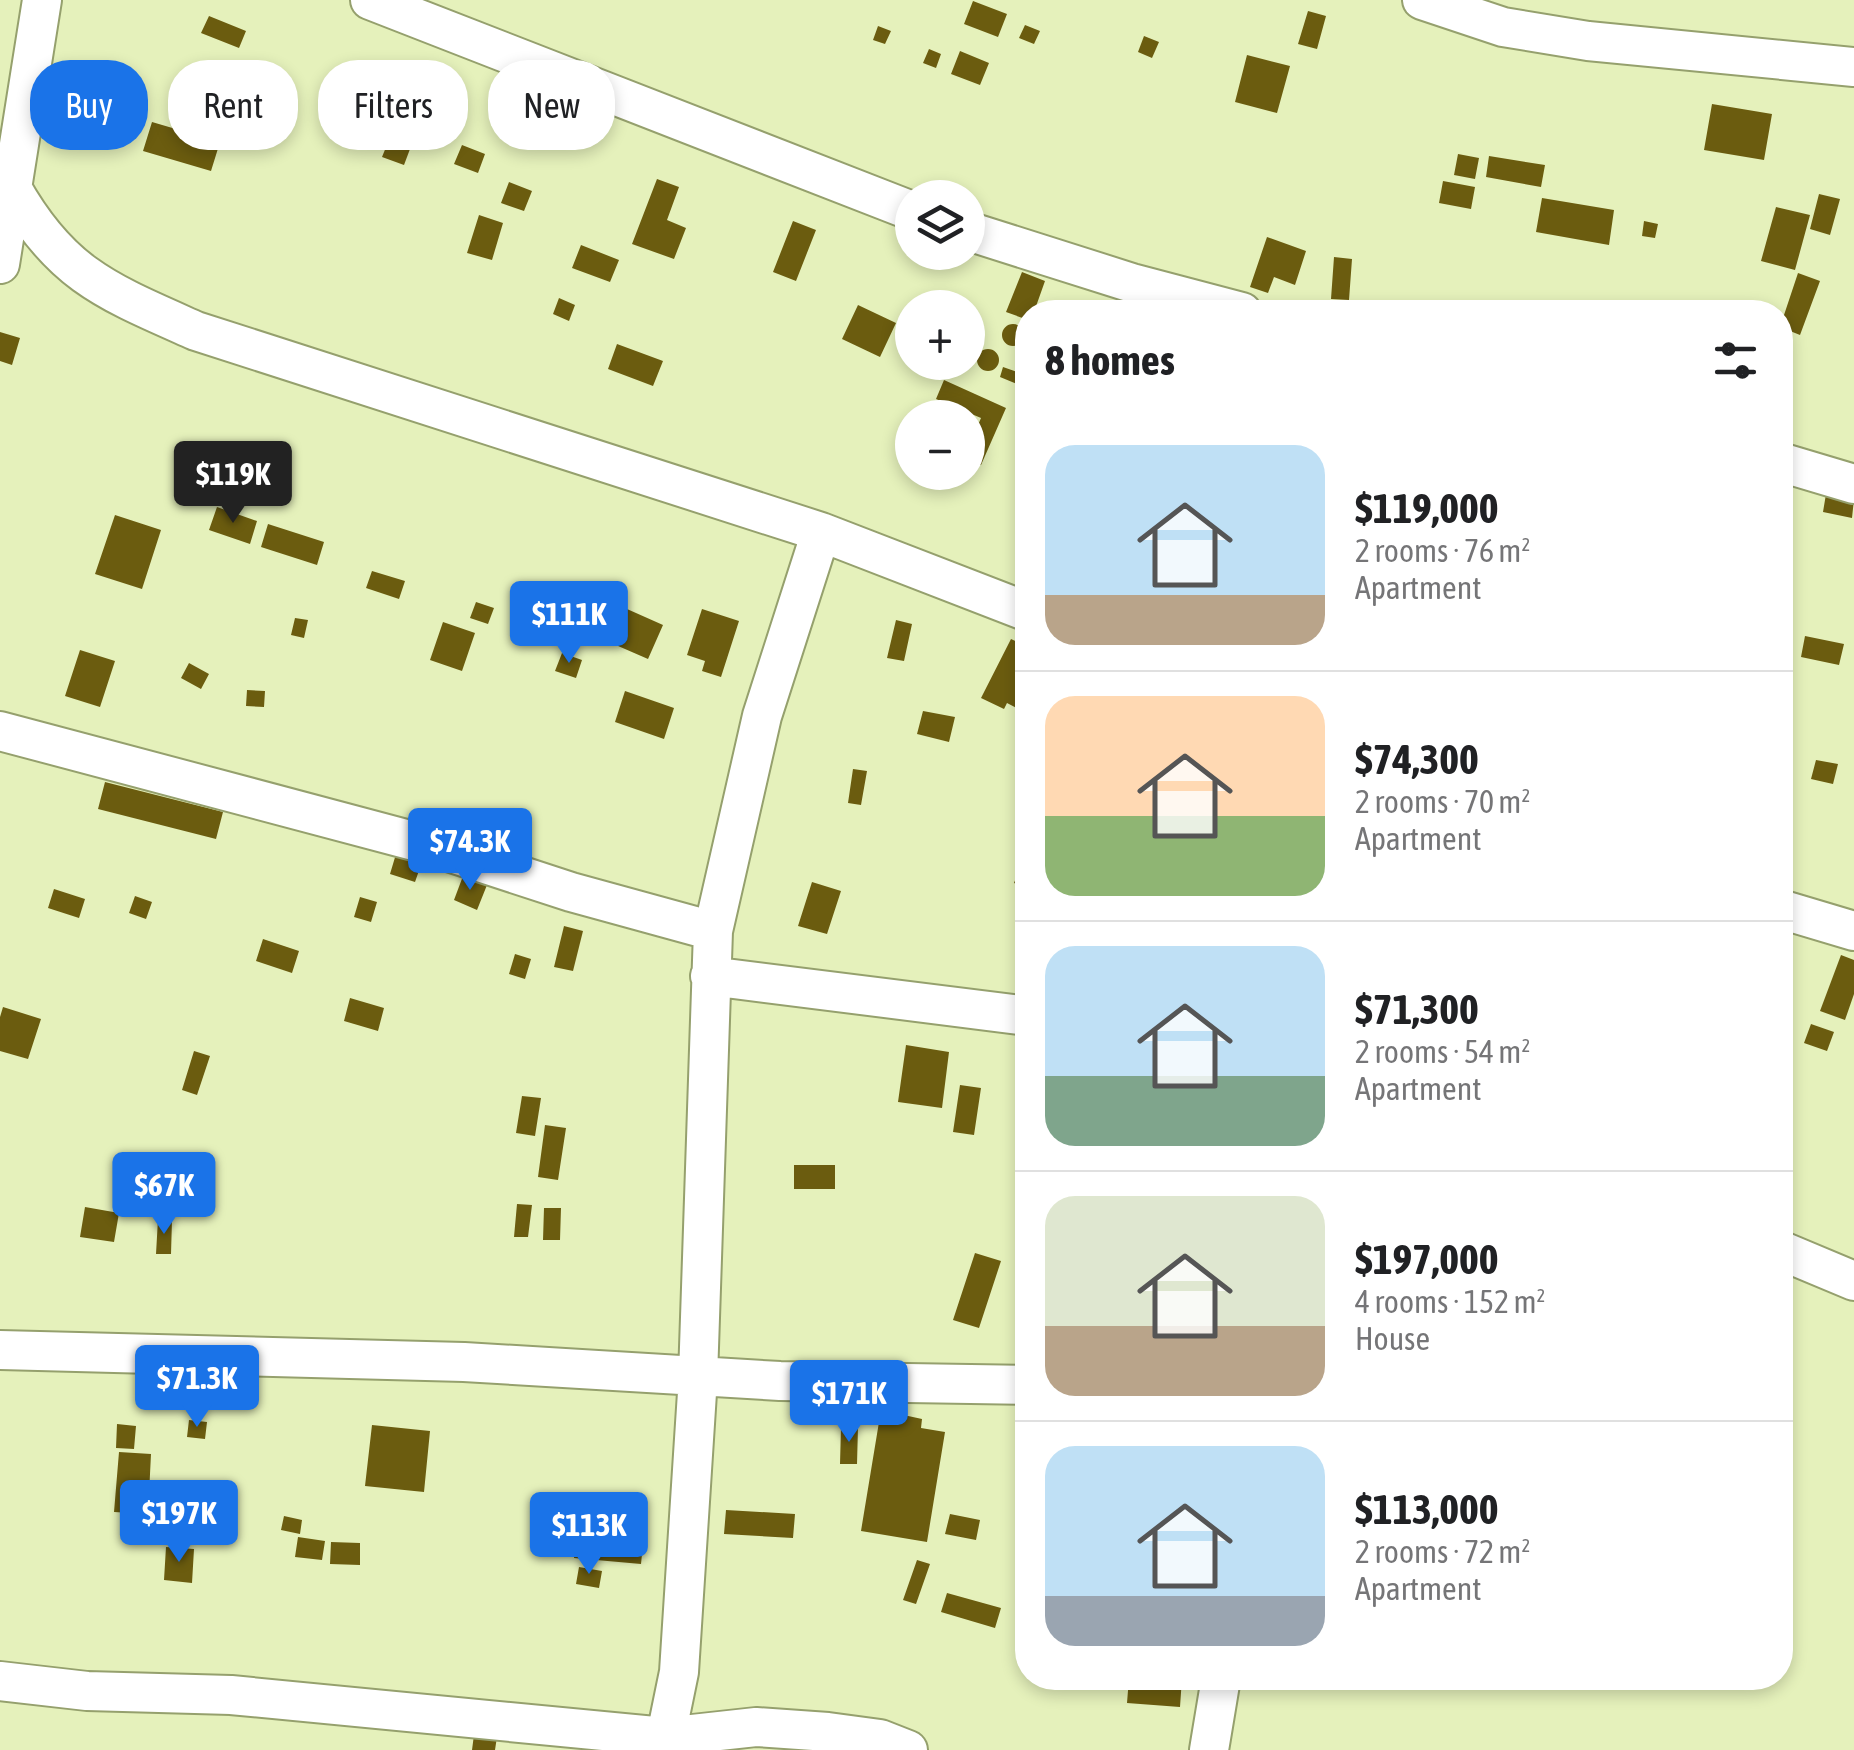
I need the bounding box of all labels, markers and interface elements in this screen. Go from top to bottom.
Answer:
chip: Buy [30,60,148,150]
chip: Rent [168,60,298,150]
chip: Filters [318,60,468,150]
chip: New [488,60,615,150]
map controls [895,180,985,490]
button: layers [895,180,985,270]
button: + [895,290,985,380]
icon: filters [1708,333,1763,388]
text: 8 homes [1045,336,1175,384]
button: − [895,400,985,490]
pin: $119K [163,441,303,526]
text: $119K [196,455,270,492]
text: $119,000 [1355,484,1499,532]
icon: home [1125,485,1245,605]
text: 2 rooms · 76 m² [1355,532,1530,569]
text: Apartment [1355,569,1481,606]
pin: $111K [499,581,639,666]
text: $111K [532,595,606,632]
text: $74,300 [1355,735,1479,783]
icon: home [1125,736,1245,856]
text: 2 rooms · 70 m² [1355,783,1530,820]
pin: $74.3K [389,808,551,893]
text: Apartment [1355,820,1481,857]
text: $74.3K [430,822,510,859]
text: $71,300 [1355,985,1479,1033]
icon: home [1125,986,1245,1106]
text: 2 rooms · 54 m² [1355,1033,1530,1070]
text: Apartment [1355,1070,1481,1107]
pin: $67K [105,1152,223,1237]
text: $67K [134,1166,194,1203]
text: $197,000 [1355,1235,1499,1283]
icon: home [1125,1236,1245,1356]
text: 4 rooms · 152 m² [1355,1283,1545,1320]
text: House [1355,1320,1430,1357]
pin: $71.3K [116,1345,278,1430]
text: $71.3K [157,1359,237,1396]
pin: $171K [779,1360,919,1445]
text: $171K [812,1374,886,1411]
pin: $197K [109,1480,249,1565]
text: $113,000 [1355,1485,1499,1533]
icon: home [1125,1486,1245,1606]
pin: $113K [519,1492,659,1577]
text: $197K [142,1494,216,1531]
text: $113K [552,1506,626,1543]
text: 2 rooms · 72 m² [1355,1533,1530,1570]
text: Apartment [1355,1570,1481,1607]

